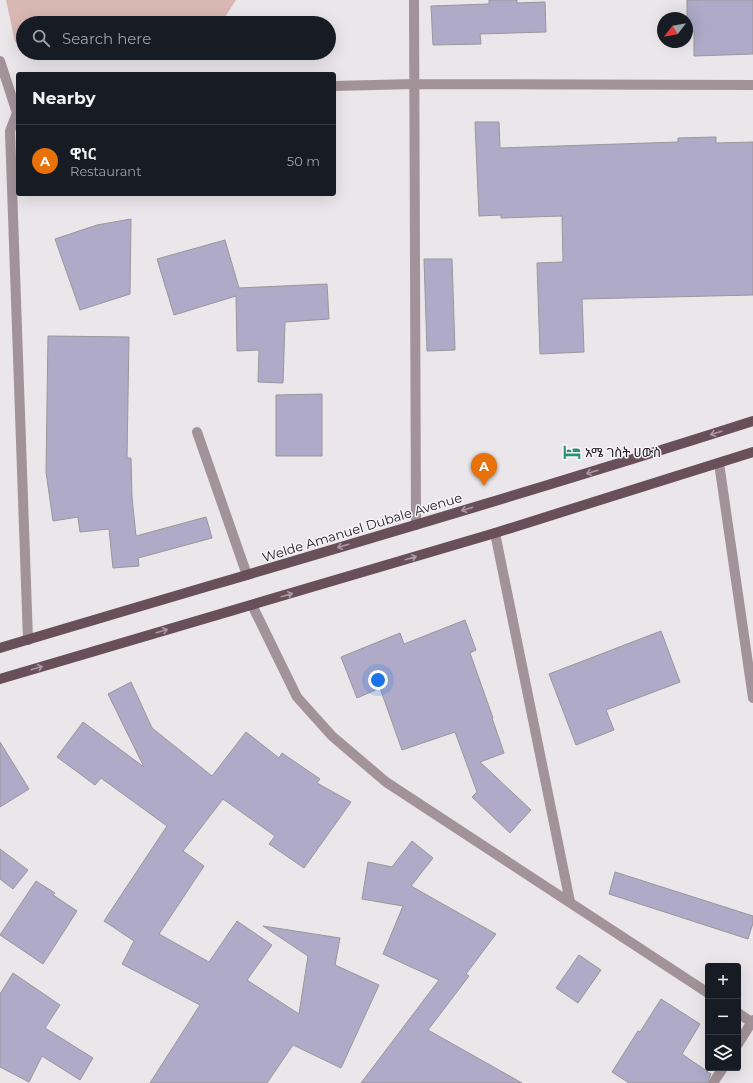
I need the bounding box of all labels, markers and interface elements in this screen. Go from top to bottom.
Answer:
north arrow [657,12,693,48]
search box [16,16,336,60]
icon: search [30,27,52,49]
text: Search here [62,29,151,48]
text: Nearby [32,88,96,108]
text: ዊነር [70,144,96,163]
text: A [40,153,50,169]
text: 50 m [287,153,320,169]
text: Restaurant [70,163,141,179]
one-way arrow [710,430,723,437]
hotel icon: አሜ ገስት ሀውስ [562,442,582,462]
place label: አሜ ገስት ሀውስ [585,444,661,460]
pin: A [471,453,497,486]
one-way arrow [585,469,598,476]
street label: Welde Amanuel Dubale Avenue [260,489,464,565]
one-way arrow [461,506,474,513]
one-way arrow [336,543,349,551]
one-way arrow [405,554,418,561]
one-way arrow [280,591,293,598]
one-way arrow [155,627,168,634]
one-way arrow [31,664,44,671]
your location [368,670,388,690]
map controls [705,963,741,1071]
button: + [705,963,741,999]
button: − [705,999,741,1035]
button: layers [705,1035,741,1071]

